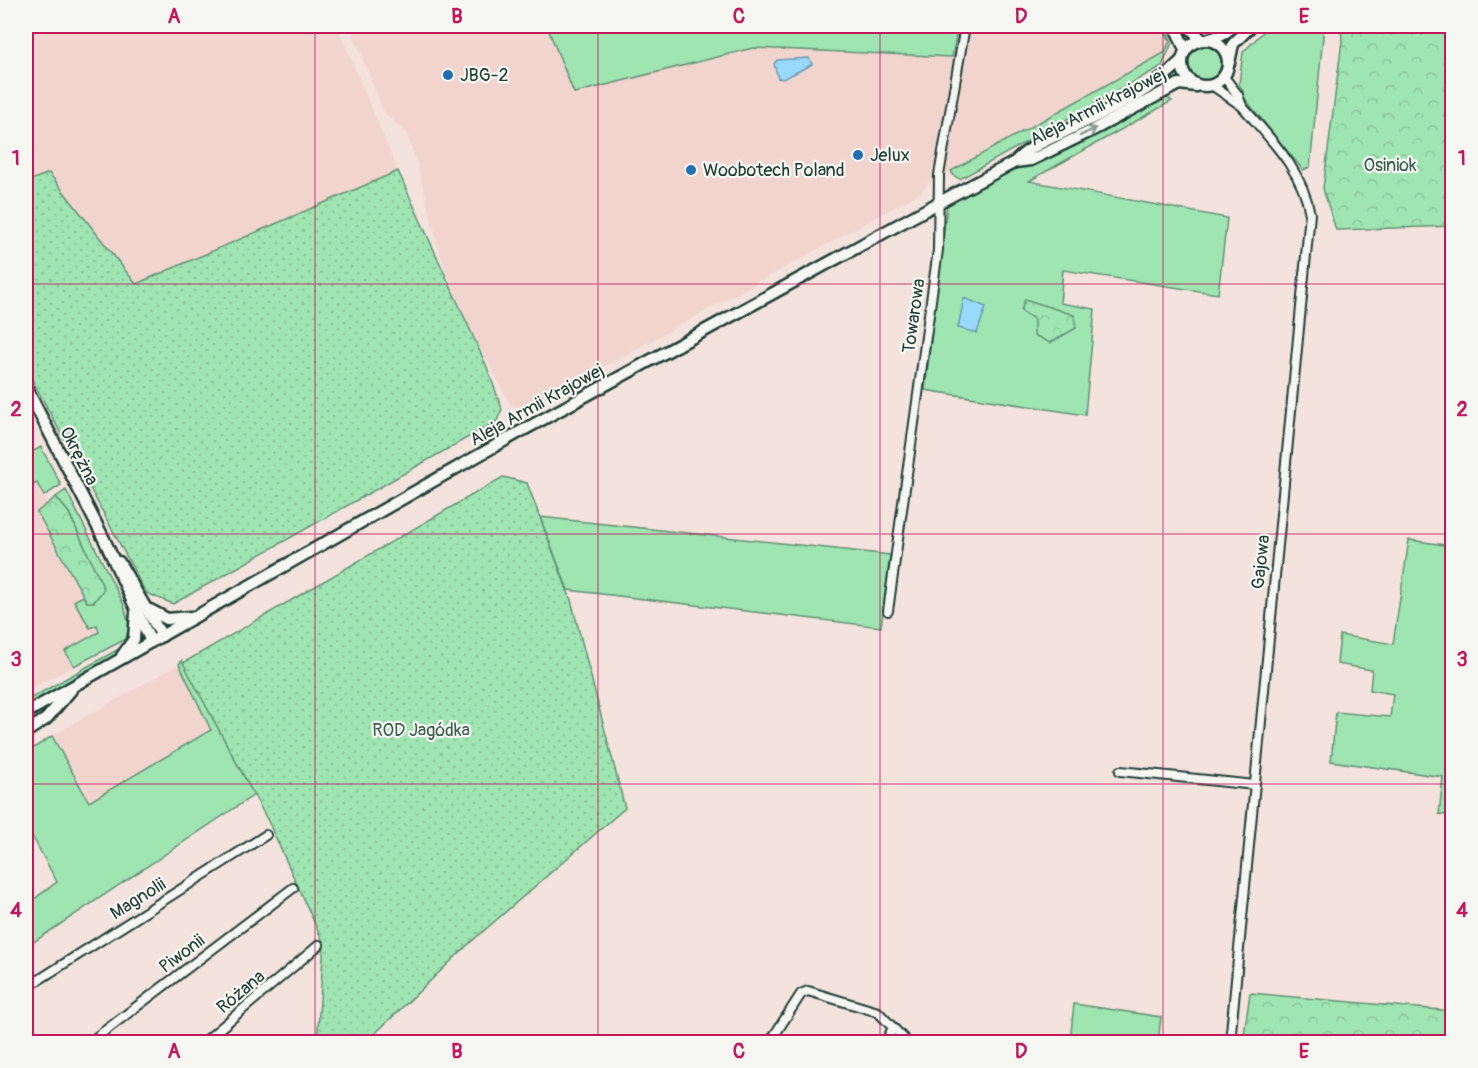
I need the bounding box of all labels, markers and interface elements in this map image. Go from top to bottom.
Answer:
text: A [168,4,181,29]
text: B [451,4,463,29]
text: C [733,4,745,29]
text: D [1015,4,1028,29]
text: E [1299,4,1310,29]
street label: Aleja Armii Krajowej [1026,63,1170,151]
place label: JBG-2 [460,64,508,87]
marker: JBG-2 [441,68,455,82]
one-way arrow [1078,126,1096,138]
place label: Jelux [870,144,910,167]
text: 1 [12,146,20,171]
text: 1 [1458,146,1466,171]
marker: Jelux [851,148,865,162]
park label: Osiniok [1363,154,1417,177]
place label: Woobotech Poland [703,159,845,182]
marker: Woobotech Poland [684,163,698,177]
street label: Towarowa [897,277,931,355]
street label: Aleja Armii Krajowej [466,359,608,451]
text: 2 [10,397,22,422]
text: 2 [1456,397,1468,422]
street label: Okrężna [54,423,104,489]
street label: Gajowa [1247,534,1275,590]
text: 3 [10,647,22,672]
text: 3 [1456,647,1468,672]
park label: ROD Jagódka [372,719,470,742]
street label: Magnolii [106,873,170,925]
text: 4 [10,898,22,923]
text: 4 [1456,898,1468,923]
street label: Piwonii [155,929,209,979]
street label: Różana [212,965,270,1019]
text: A [168,1039,181,1064]
text: B [451,1039,463,1064]
text: C [733,1039,745,1064]
text: D [1015,1039,1028,1064]
text: E [1299,1039,1310,1064]

